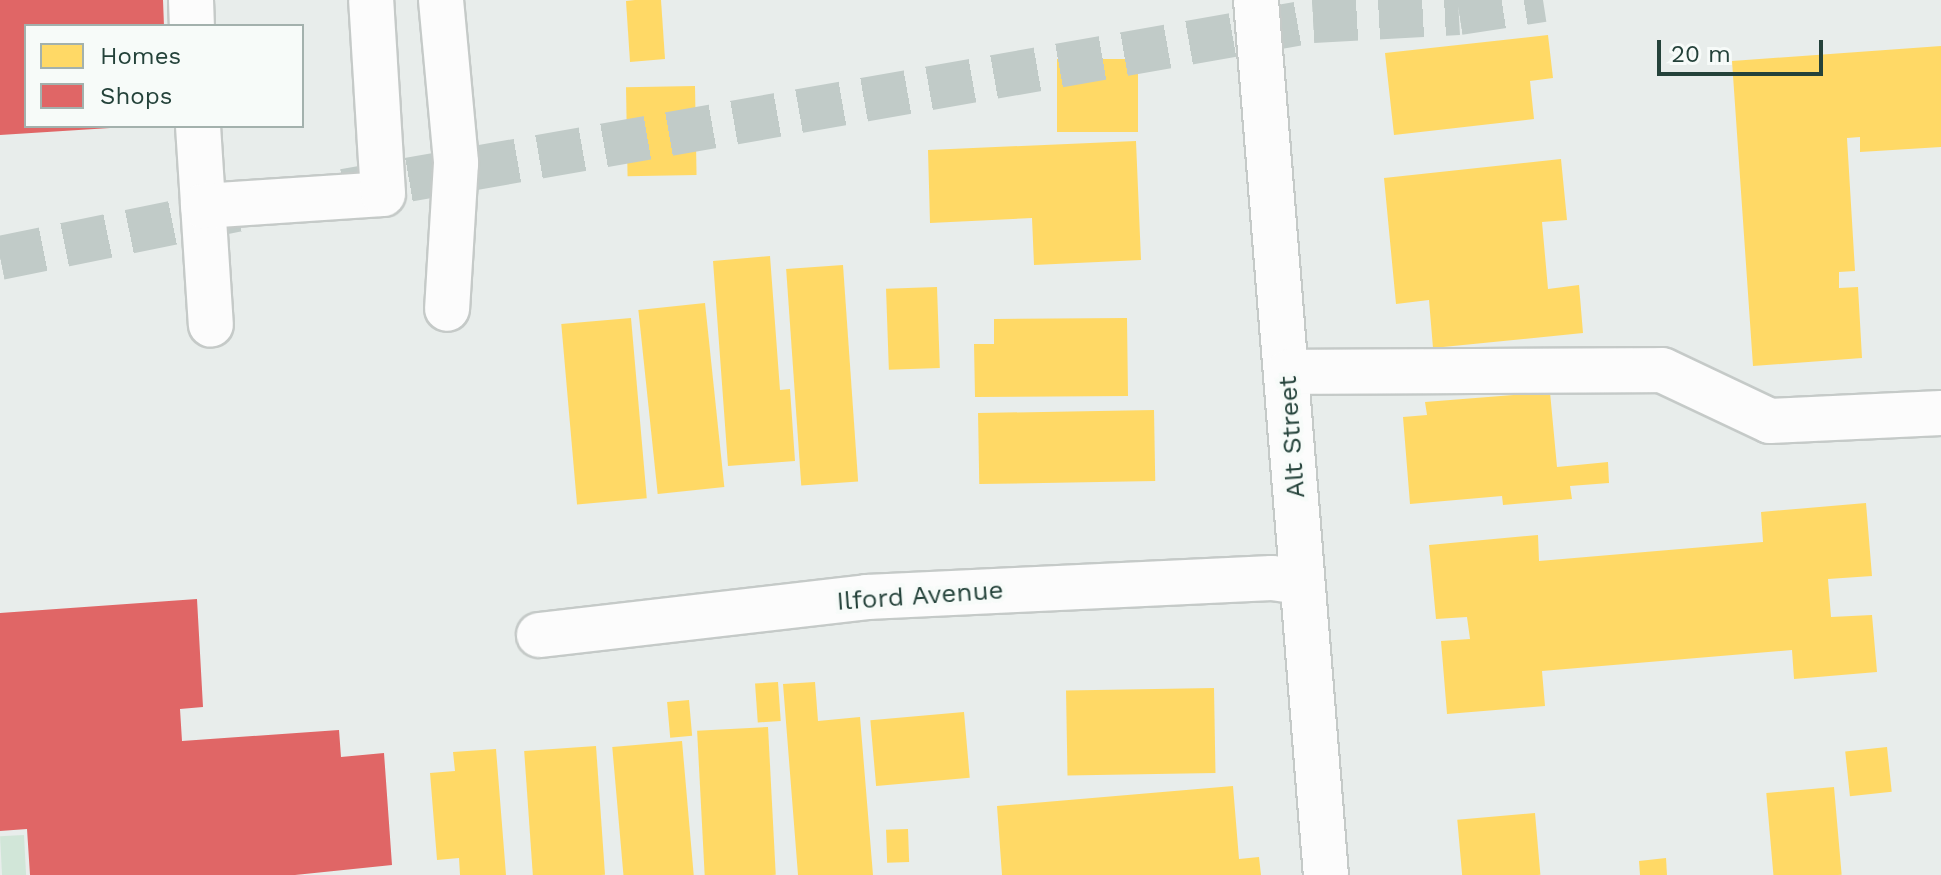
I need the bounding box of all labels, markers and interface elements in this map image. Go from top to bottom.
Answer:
legend [24,24,304,128]
scale bar [1661,24,1827,74]
text: 20 m [1671,40,1731,68]
text: Homes [100,42,181,70]
text: Shops [100,82,172,110]
street label: Alt Street [1272,375,1312,499]
street label: Ilford Avenue [835,575,1005,617]

